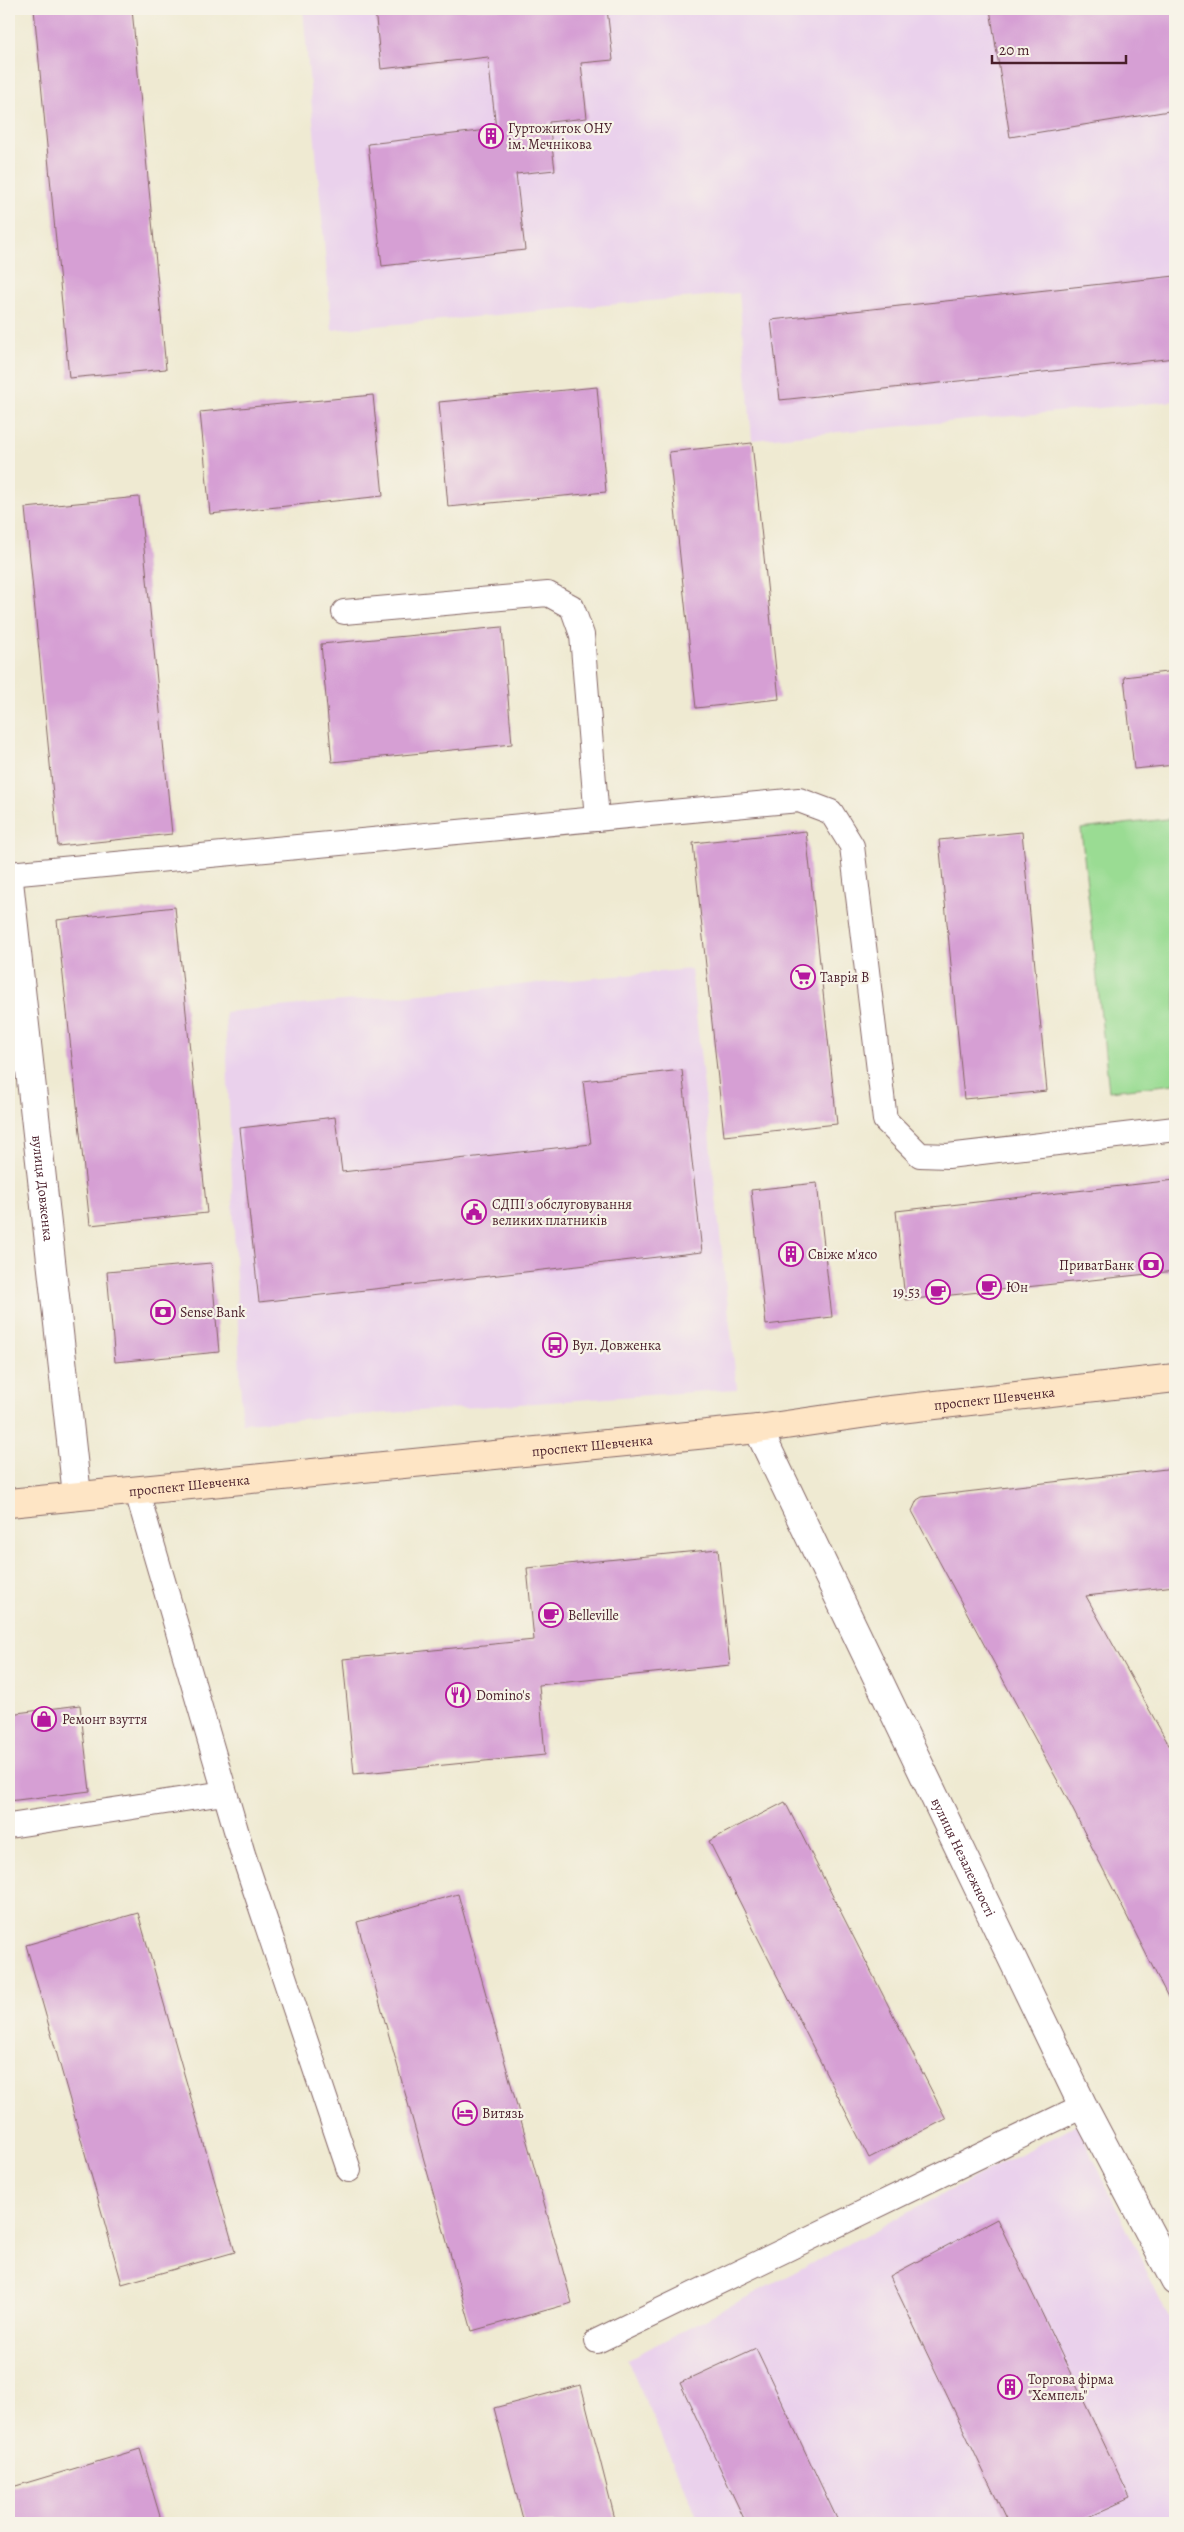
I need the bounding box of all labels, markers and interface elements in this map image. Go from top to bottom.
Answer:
scale bar [992,32,1125,64]
text: 20 m [999,40,1030,60]
place label: Гуртожиток ОНУ ім. Мечнікова [508,119,612,154]
building icon: Гуртожиток ОНУ ім. Мечнікова [478,123,504,149]
supermarket icon: Таврія В [790,964,816,990]
place label: Таврія В [820,968,869,987]
street label: вулиця Довженка [27,1134,58,1243]
place label: СДПІ з обслуговування великих платників [492,1195,632,1230]
public building icon: СДПІ з обслуговування великих платників [461,1199,487,1225]
building icon: Свіже м'ясо [778,1241,804,1267]
place label: Свіже м'ясо [808,1245,877,1264]
bank icon: ПриватБанк [1138,1252,1164,1278]
place label: ПриватБанк [1059,1256,1134,1275]
cafe icon: Юн [976,1274,1002,1300]
place label: Юн [1006,1278,1028,1297]
cafe icon: 19.53 [925,1279,951,1305]
place label: 19.53 [893,1283,920,1302]
bank icon: Sense Bank [150,1299,176,1325]
place label: Sense Bank [180,1303,245,1322]
bus stop icon: Вул. Довженка [542,1332,568,1358]
place label: Вул. Довженка [572,1336,662,1355]
street label: проспект Шевченка [933,1383,1056,1415]
street label: проспект Шевченка [531,1430,654,1461]
street label: проспект Шевченка [128,1470,251,1501]
cafe icon: Belleville [538,1602,564,1628]
place label: Belleville [568,1606,619,1625]
restaurant icon: Domino's [445,1682,471,1708]
place label: Domino's [476,1686,530,1705]
shop icon: Ремонт взуття [31,1706,57,1732]
place label: Ремонт взуття [62,1710,147,1729]
street label: вулиця Незалежності [926,1795,1000,1920]
hotel icon: Витязь [452,2100,478,2126]
place label: Витязь [482,2104,524,2123]
place label: Торгова фірма "Хемпель" [1028,2370,1114,2405]
building icon: Торгова фірма "Хемпель" [997,2374,1023,2400]

